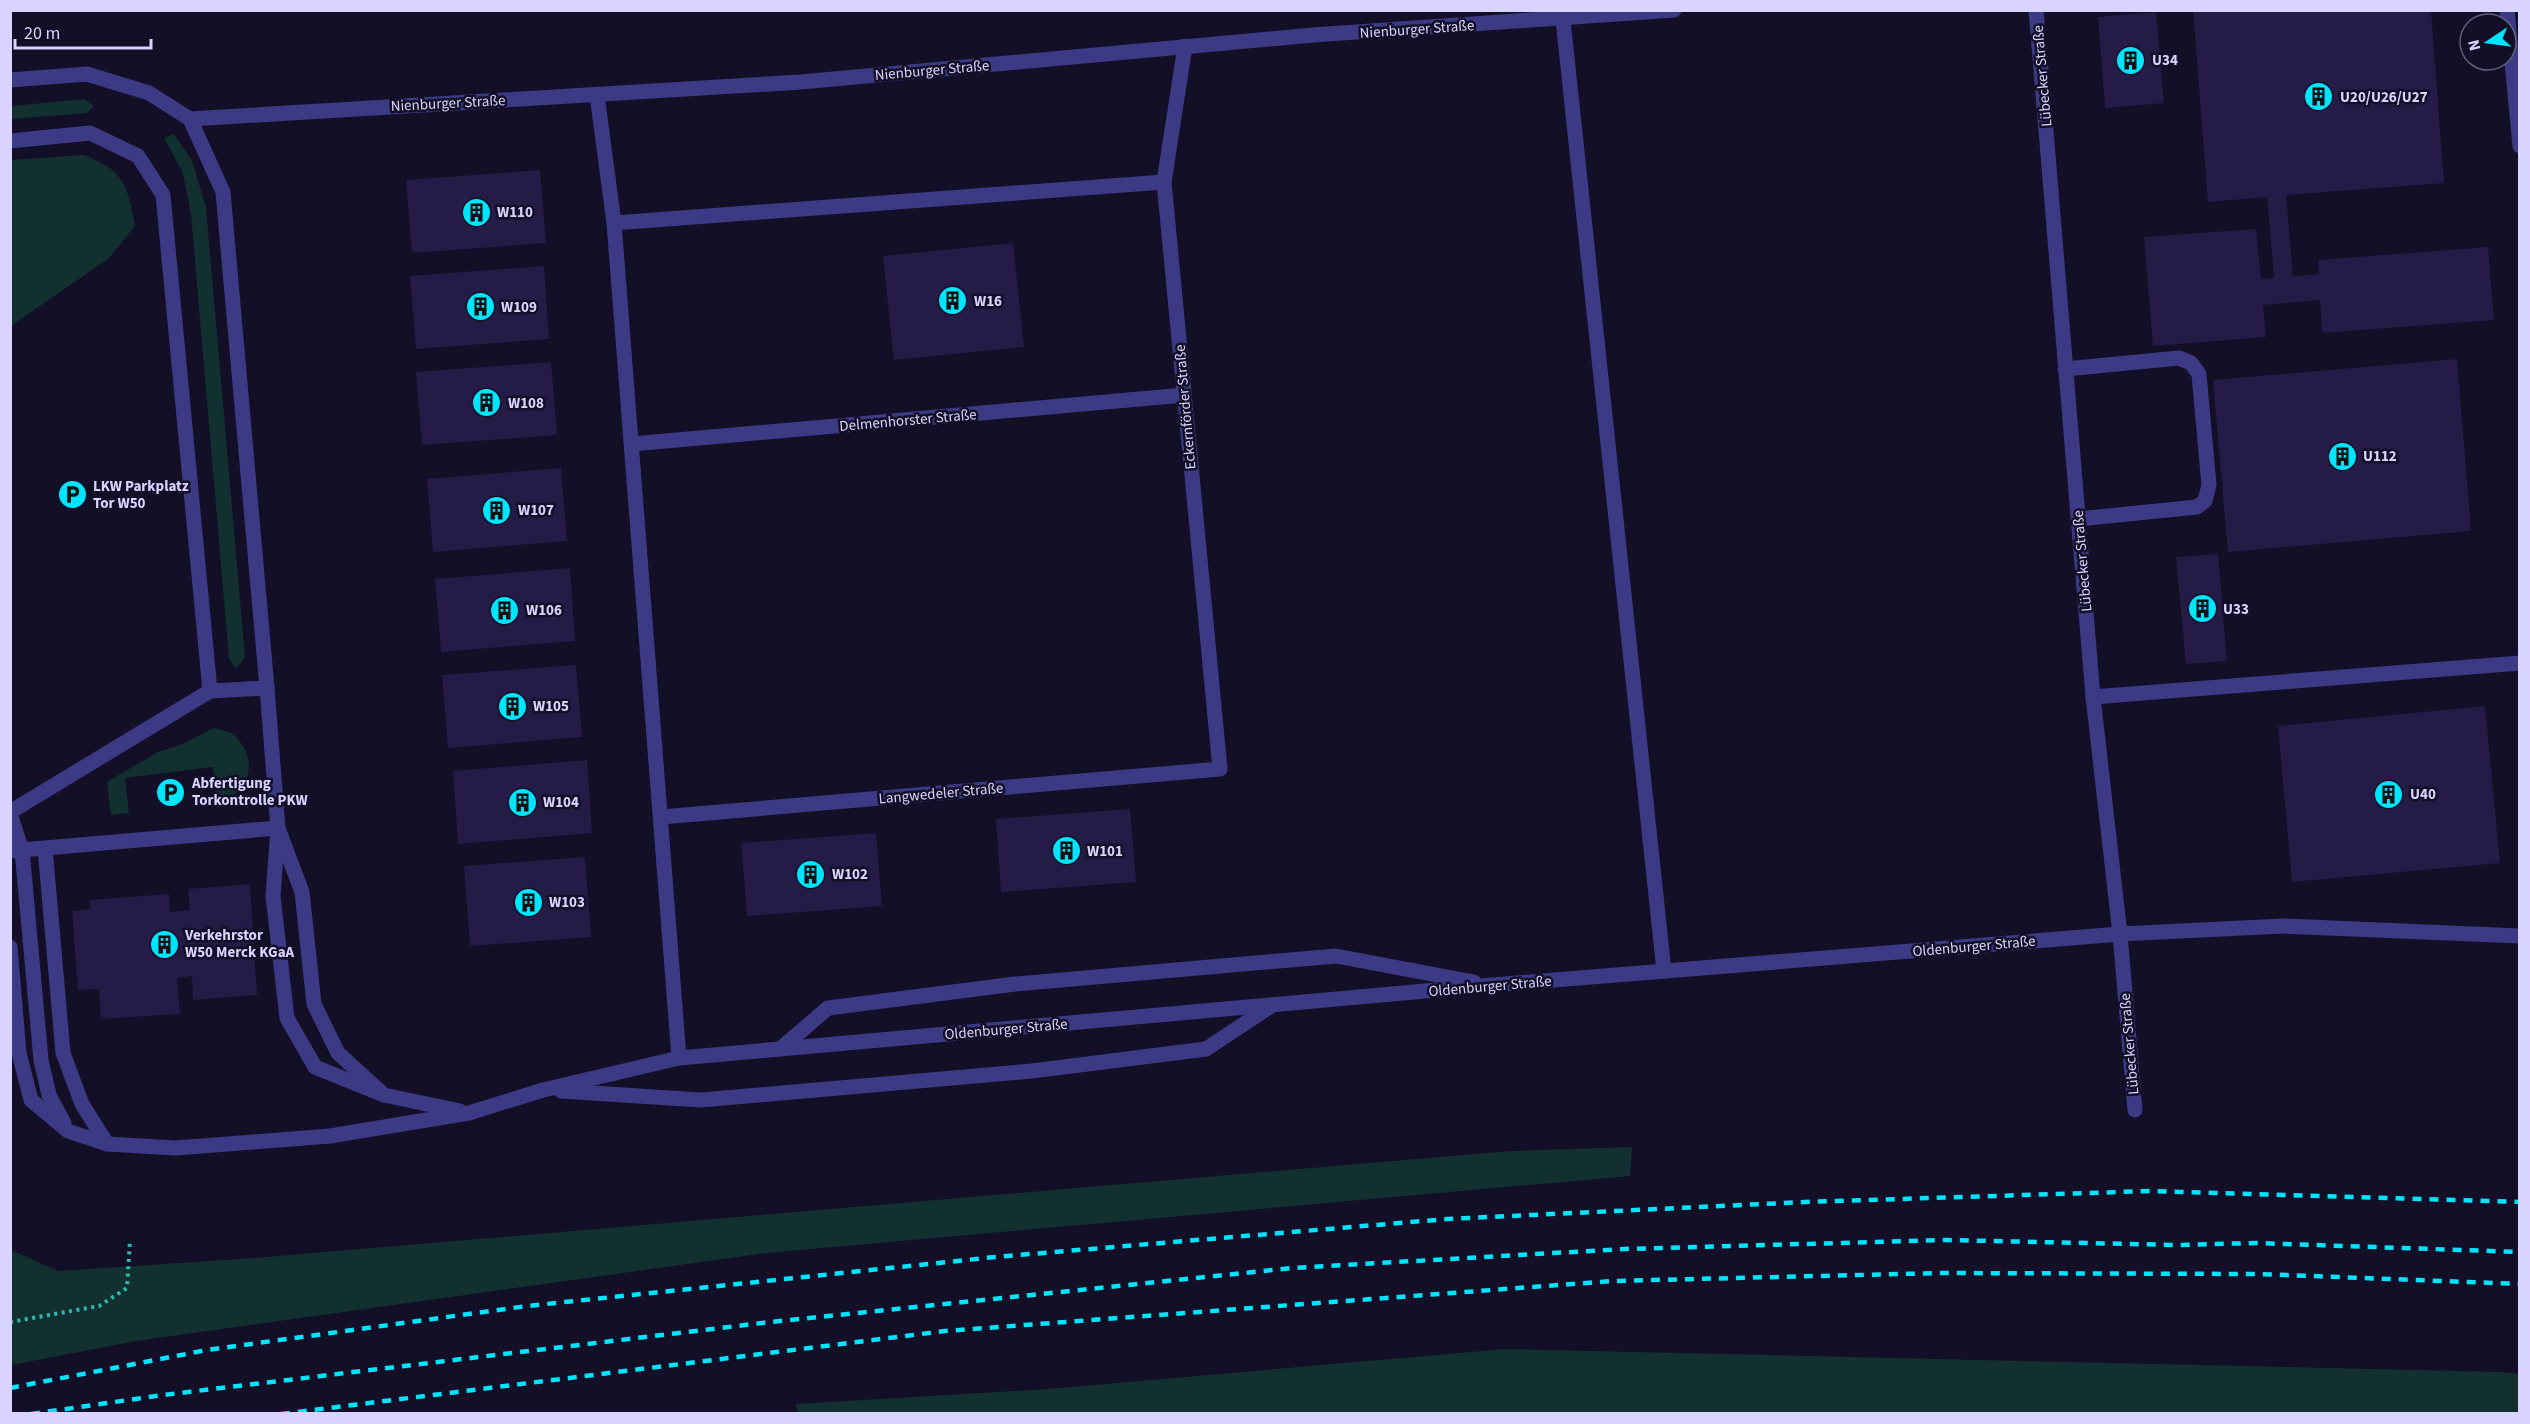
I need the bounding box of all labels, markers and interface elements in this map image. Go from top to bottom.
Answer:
scale bar [15,12,152,50]
north arrow [2458,12,2518,72]
street label: Nienburger Straße [1359,15,1475,44]
text: 20 m [24,21,60,46]
street label: Lübecker Straße [2028,24,2057,128]
text: N [2462,37,2486,53]
building icon: U34 [2115,44,2147,76]
place label: U34 [2152,50,2178,71]
street label: Nienburger Straße [874,55,990,86]
building icon: U20/U26/U27 [2303,81,2335,113]
place label: U20/U26/U27 [2340,87,2428,108]
street label: Nienburger Straße [390,90,506,117]
building icon: W110 [460,196,492,228]
place label: W110 [497,202,533,223]
building icon: W16 [937,285,969,317]
building icon: W109 [464,291,496,323]
place label: W16 [974,291,1002,312]
place label: W109 [501,297,537,318]
street label: Eckernförder Straße [1170,344,1201,470]
building icon: W108 [471,387,503,419]
place label: W108 [508,393,544,414]
street label: Delmenhorster Straße [839,404,978,437]
building icon: U112 [2326,440,2358,472]
place label: U112 [2363,446,2397,467]
place label: LKW Parkplatz Tor W50 [93,476,189,514]
parking icon: LKW Parkplatz Tor W50 [56,479,88,511]
building icon: W107 [481,494,513,526]
place label: W107 [518,500,554,521]
street label: Lübecker Straße [2068,509,2097,613]
building icon: U33 [2186,593,2218,625]
building icon: W106 [489,594,521,626]
place label: U33 [2223,599,2249,620]
place label: W106 [526,600,562,621]
building icon: W105 [496,690,528,722]
place label: W105 [533,696,569,717]
place label: Abfertigung Torkontrolle PKW [191,773,308,811]
parking icon: Abfertigung Torkontrolle PKW [155,776,187,808]
street label: Langwedeler Straße [878,778,1004,809]
building icon: U40 [2373,778,2405,810]
place label: U40 [2410,784,2436,805]
building icon: W104 [506,786,538,818]
place label: W104 [543,792,579,813]
building icon: W101 [1050,835,1082,867]
place label: W101 [1087,841,1123,862]
building icon: W102 [795,858,827,890]
place label: W102 [832,864,868,885]
building icon: W103 [512,886,544,918]
place label: W103 [549,892,585,913]
place label: Verkehrstor W50 Merck KGaA [184,925,295,963]
building icon: Verkehrstor W50 Merck KGaA [148,928,180,960]
street label: Oldenburger Straße [1912,931,2036,962]
street label: Oldenburger Straße [1428,971,1552,1002]
street label: Lübecker Straße [2115,992,2144,1096]
street label: Oldenburger Straße [944,1014,1068,1045]

